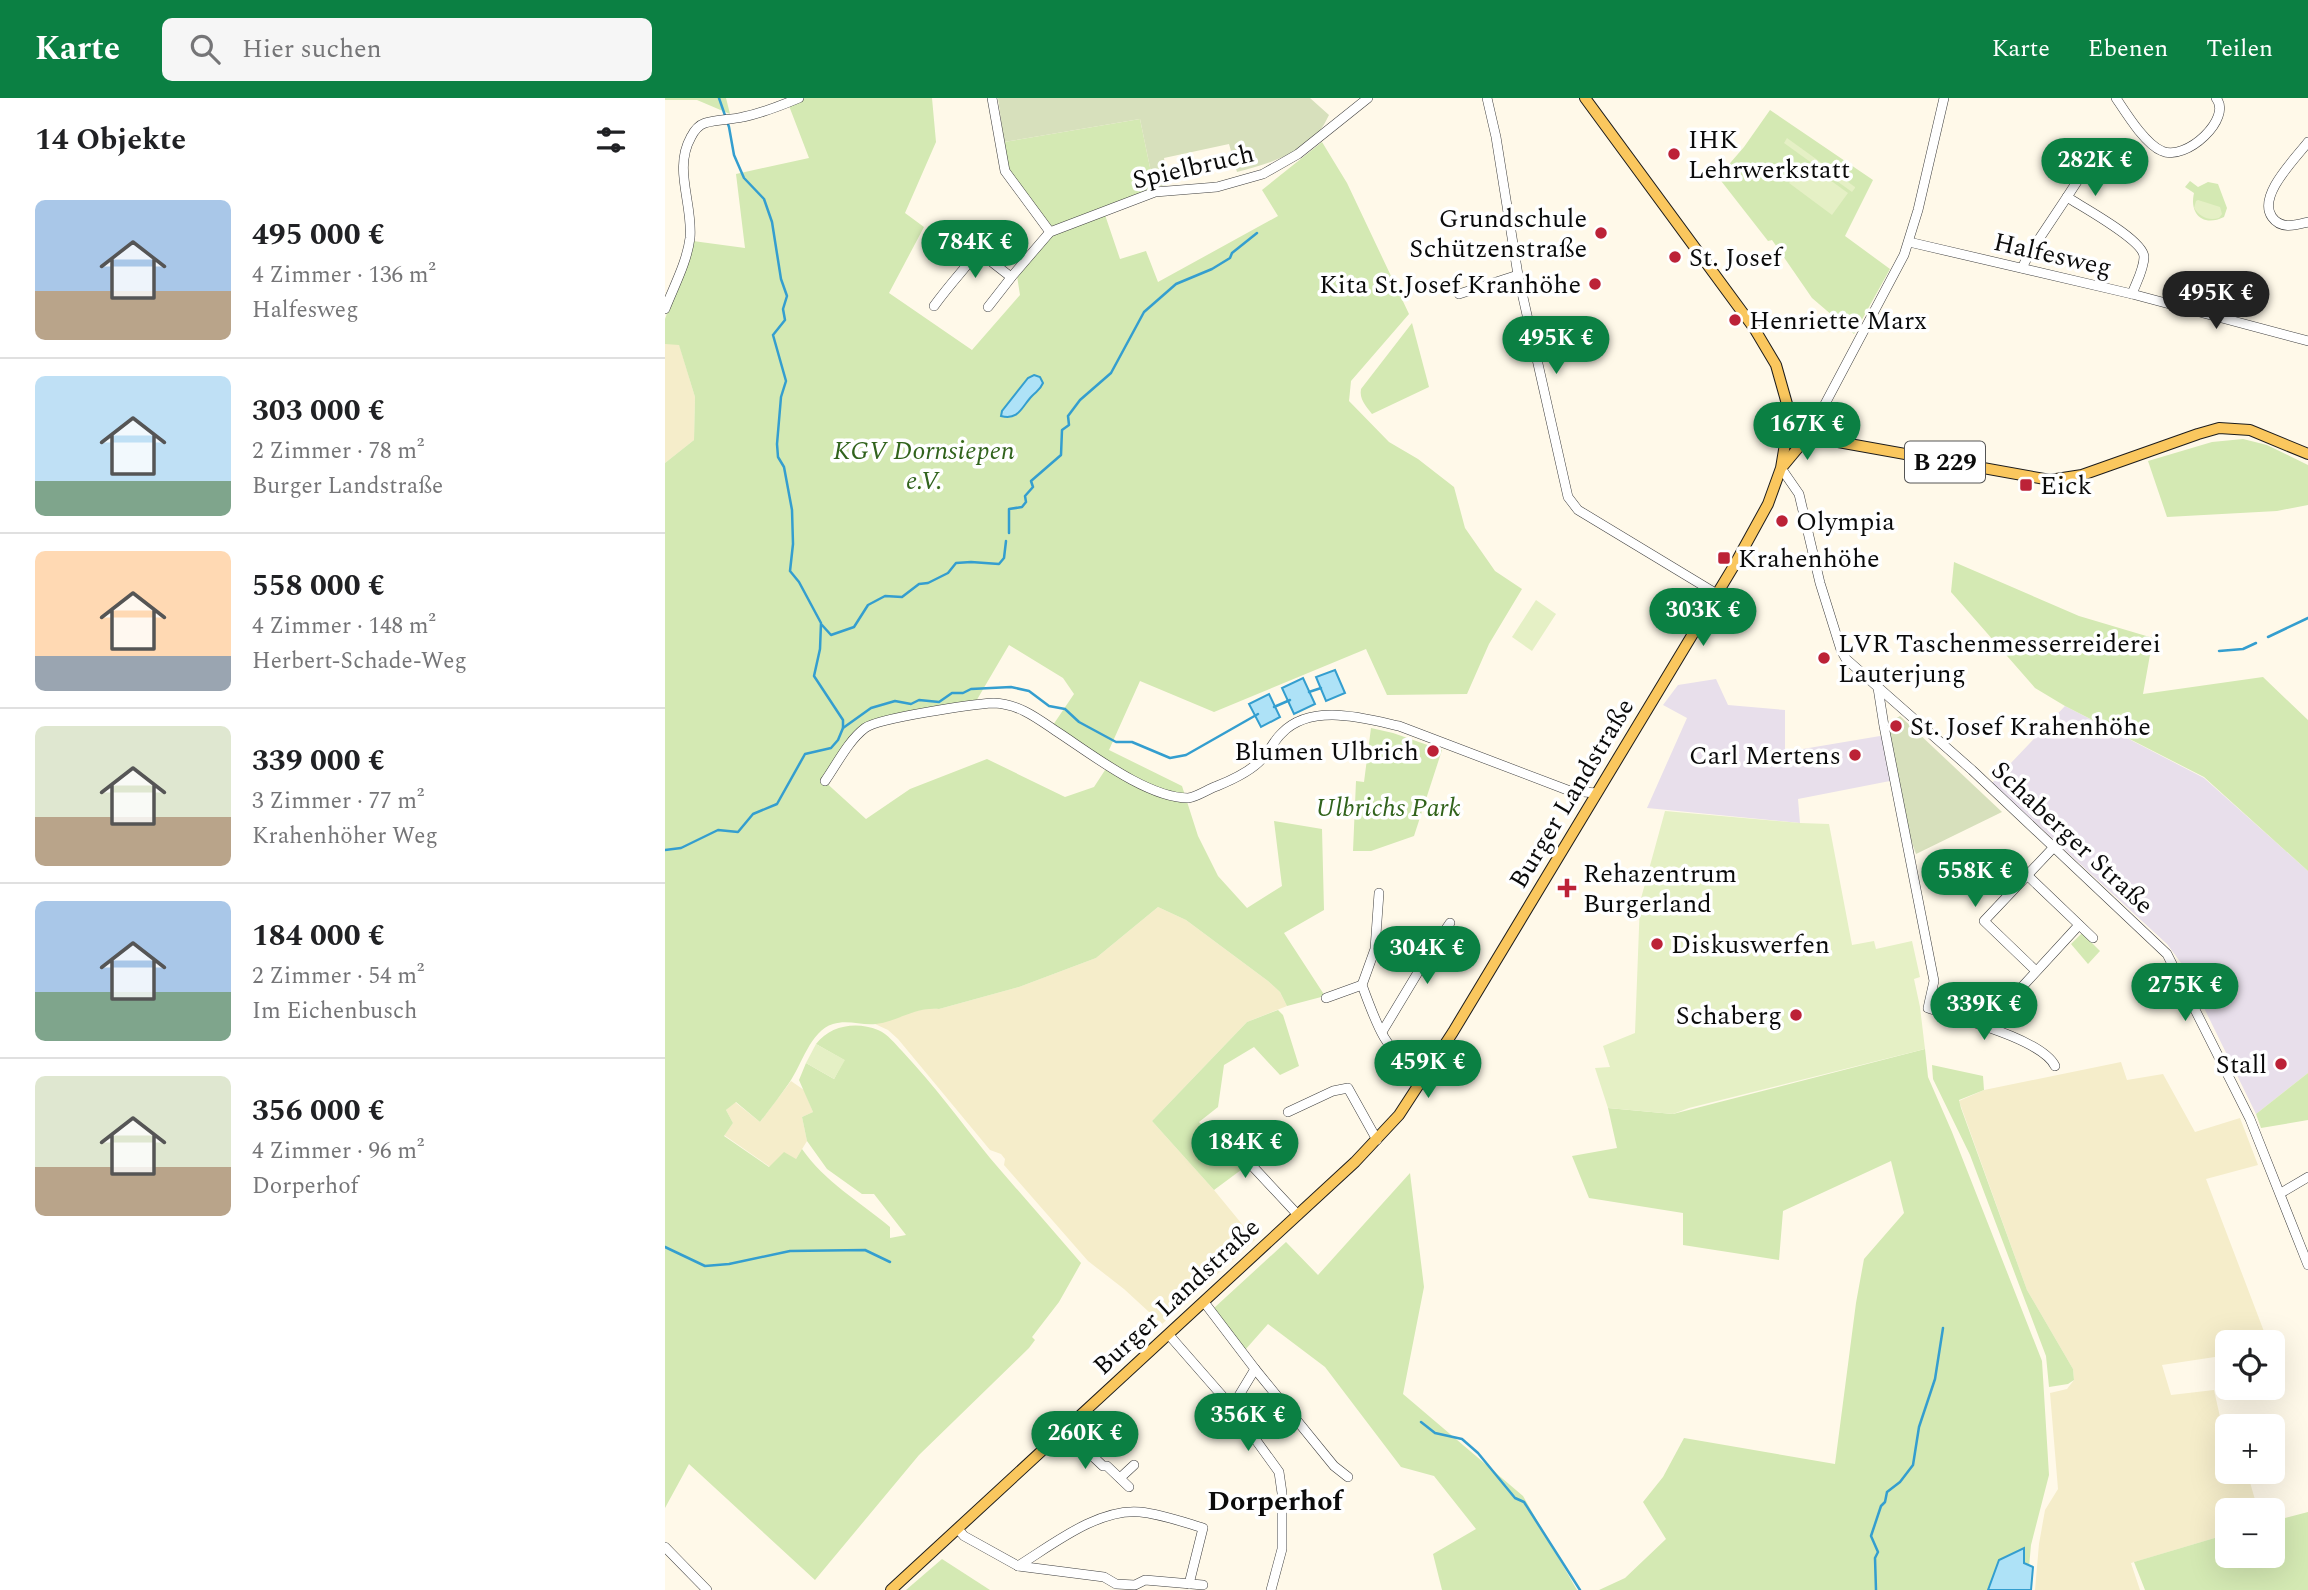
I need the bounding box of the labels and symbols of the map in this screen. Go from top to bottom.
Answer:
place label: IHK Lehrwerkstatt [1688,120,1850,190]
street label: Spielbruch [1128,134,1258,200]
pin: 282K € [2038,139,2152,198]
marker: IHK Lehrwerkstatt [1666,146,1682,162]
place label: Grundschule Schützenstraße [1409,199,1587,269]
pin: 784K € [918,220,1032,280]
street label: Halfesweg [1990,222,2116,288]
marker: Grundschule Schützenstraße [1593,225,1609,241]
place label: St. Josef [1689,238,1784,278]
marker: St. Josef [1667,249,1683,265]
place label: Kita St.Josef Kranhöhe [1319,265,1581,305]
pin: 495K € [2159,272,2273,331]
marker: Kita St.Josef Kranhöhe [1587,276,1603,292]
place label: Henriette Marx [1749,301,1927,341]
marker: Henriette Marx [1727,312,1743,328]
pin: 495K € [1499,316,1613,376]
pin: 167K € [1750,402,1864,462]
park label: KGV Dornsiepen e.V. [833,431,1015,501]
road number: B 229 [1905,442,1985,482]
place label: Eick [2040,466,2092,506]
marker: Eick [2018,477,2034,493]
place label: Olympia [1796,502,1895,542]
marker: Olympia [1774,513,1790,529]
place label: Krahenhöhe [1738,539,1880,579]
marker: Krahenhöhe [1716,550,1732,566]
pin: 303K € [1646,588,1760,648]
place label: LVR Taschenmesserreiderei Lauterjung [1838,624,2161,694]
marker: LVR Taschenmesserreiderei Lauterjung [1816,650,1832,666]
street label: Burger Landstraße [1499,691,1645,896]
place label: St. Josef Krahenhöhe [1910,707,2151,747]
marker: St. Josef Krahenhöhe [1888,718,1904,734]
place label: Blumen Ulbrich [1234,732,1419,772]
place label: Carl Mertens [1689,736,1841,776]
marker: Blumen Ulbrich [1425,743,1441,759]
marker: Carl Mertens [1847,747,1863,763]
street label: Schaberger Straße [1982,751,2163,924]
park label: Ulbrichs Park [1315,788,1461,828]
pin: 558K € [1918,850,2032,909]
place label: Rehazentrum Burgerland [1583,854,1737,924]
marker: Rehazentrum Burgerland [1557,878,1577,898]
place label: Diskuswerfen [1671,925,1830,965]
pin: 304K € [1370,926,1484,986]
marker: Diskuswerfen [1649,936,1665,952]
pin: 275K € [2128,964,2242,1023]
pin: 339K € [1927,982,2041,1042]
place label: Schaberg [1676,996,1782,1036]
marker: Schaberg [1788,1007,1804,1023]
pin: 459K € [1371,1040,1485,1100]
place label: Stall [2216,1045,2267,1085]
marker: Stall [2273,1056,2289,1072]
pin: 184K € [1188,1121,1302,1180]
street label: Burger Landstraße [1084,1208,1269,1385]
pin: 356K € [1191,1394,1305,1453]
pin: 260K € [1028,1412,1142,1471]
district label: Dorperhof [1207,1480,1344,1523]

